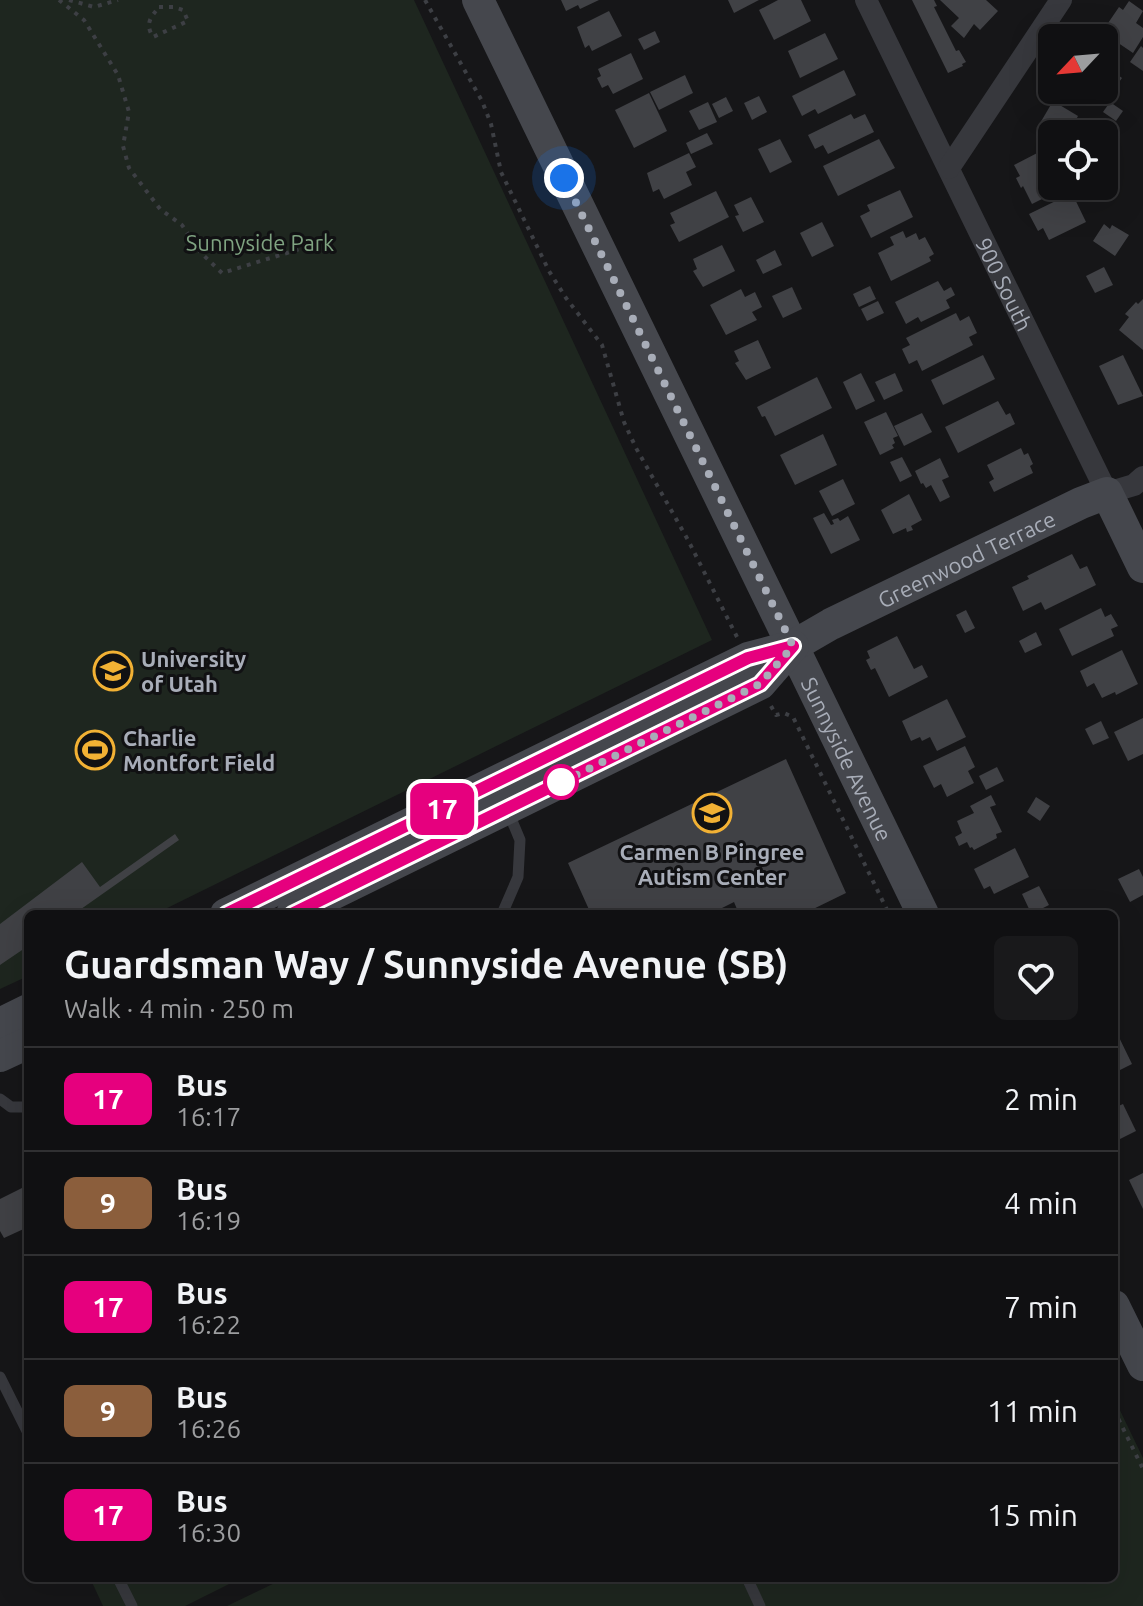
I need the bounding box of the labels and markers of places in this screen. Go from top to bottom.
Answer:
place label: University of Utah [141,646,247,696]
school or university icon: University of Utah [92,650,134,692]
place label: Charlie Montfort Field [123,725,275,775]
sports icon: Charlie Montfort Field [74,729,116,771]
unlabelled marker [544,765,578,799]
school or university icon: Carmen B Pingree Autism Center [691,792,733,834]
place label: Carmen B Pingree Autism Center [620,839,804,889]

